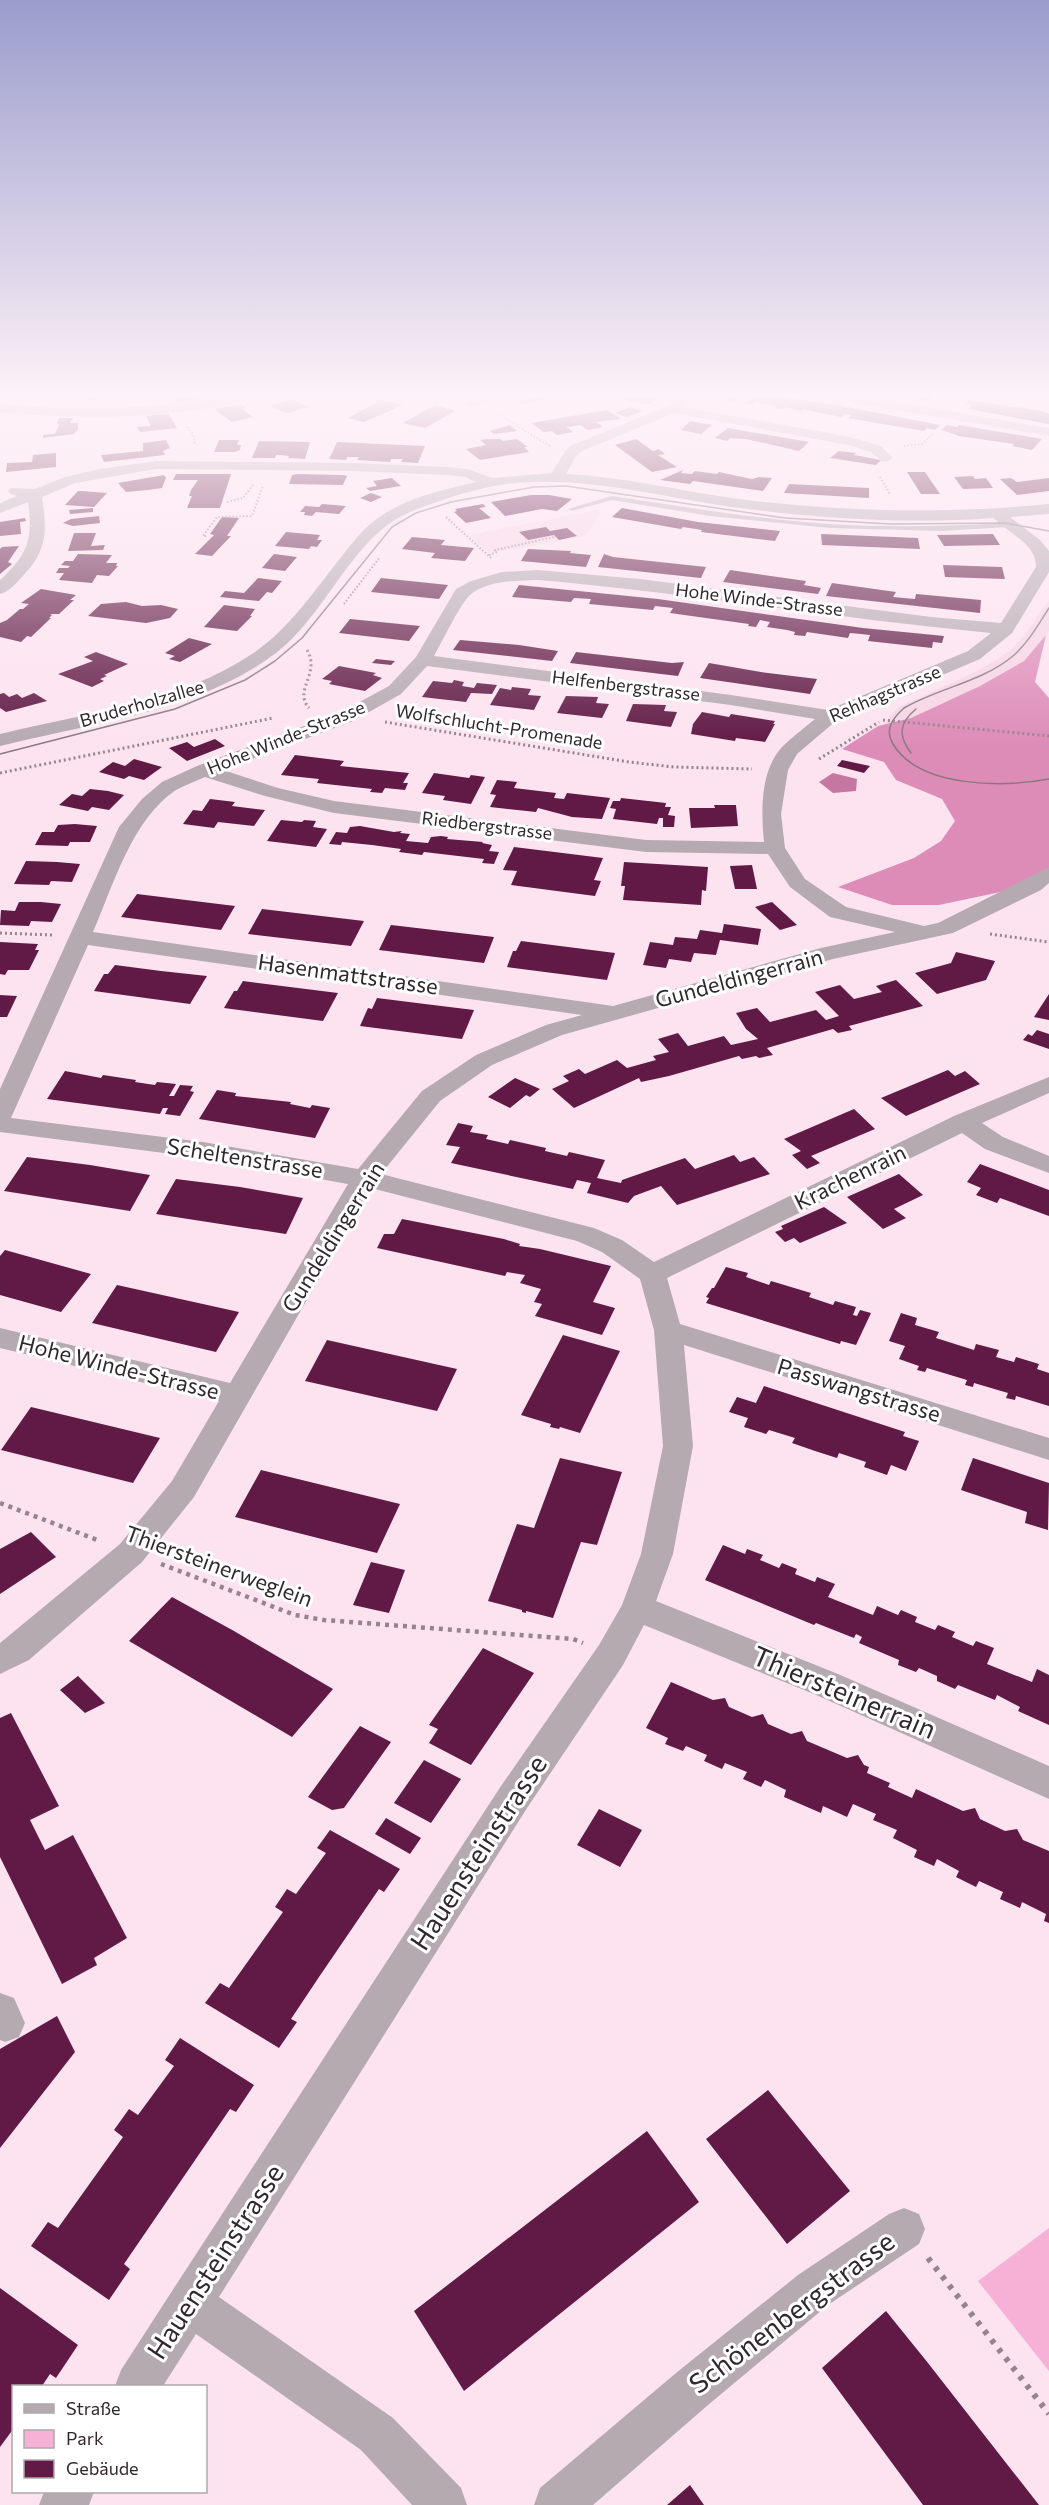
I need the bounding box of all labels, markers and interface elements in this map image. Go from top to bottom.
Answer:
street label: Hohe Winde-Strasse [674,578,844,620]
street label: Rehhagstrasse [826,660,943,726]
street label: Helfenbergstrasse [551,665,701,705]
street label: Bruderholzallee [77,675,206,731]
street label: Hohe Winde-Strasse [203,695,368,779]
street label: Wolfschlucht-Promenade [394,699,604,753]
street label: Riedbergstrasse [421,806,554,844]
street label: Gundeldingerrain [652,942,826,1013]
street label: Hasenmattstrasse [256,947,440,1000]
street label: Scheltenstrasse [165,1132,325,1183]
street label: Krachenrain [790,1138,910,1215]
street label: Gundeldingerrain [275,1157,390,1317]
street label: Hohe Winde-Strasse [16,1329,222,1405]
street label: Passwangstrasse [774,1352,944,1427]
street label: Thiersteinerweglein [122,1519,317,1612]
street label: Thiersteinerrain [748,1638,941,1745]
street label: Hauensteinstrasse [402,1749,553,1956]
street label: Hauensteinstrasse [139,2158,290,2365]
street label: Schönenbergstrasse [682,2224,900,2400]
legend [12,2385,207,2493]
text: Straße [66,2397,121,2419]
text: Park [66,2427,104,2449]
text: Gebäude [66,2457,139,2479]

